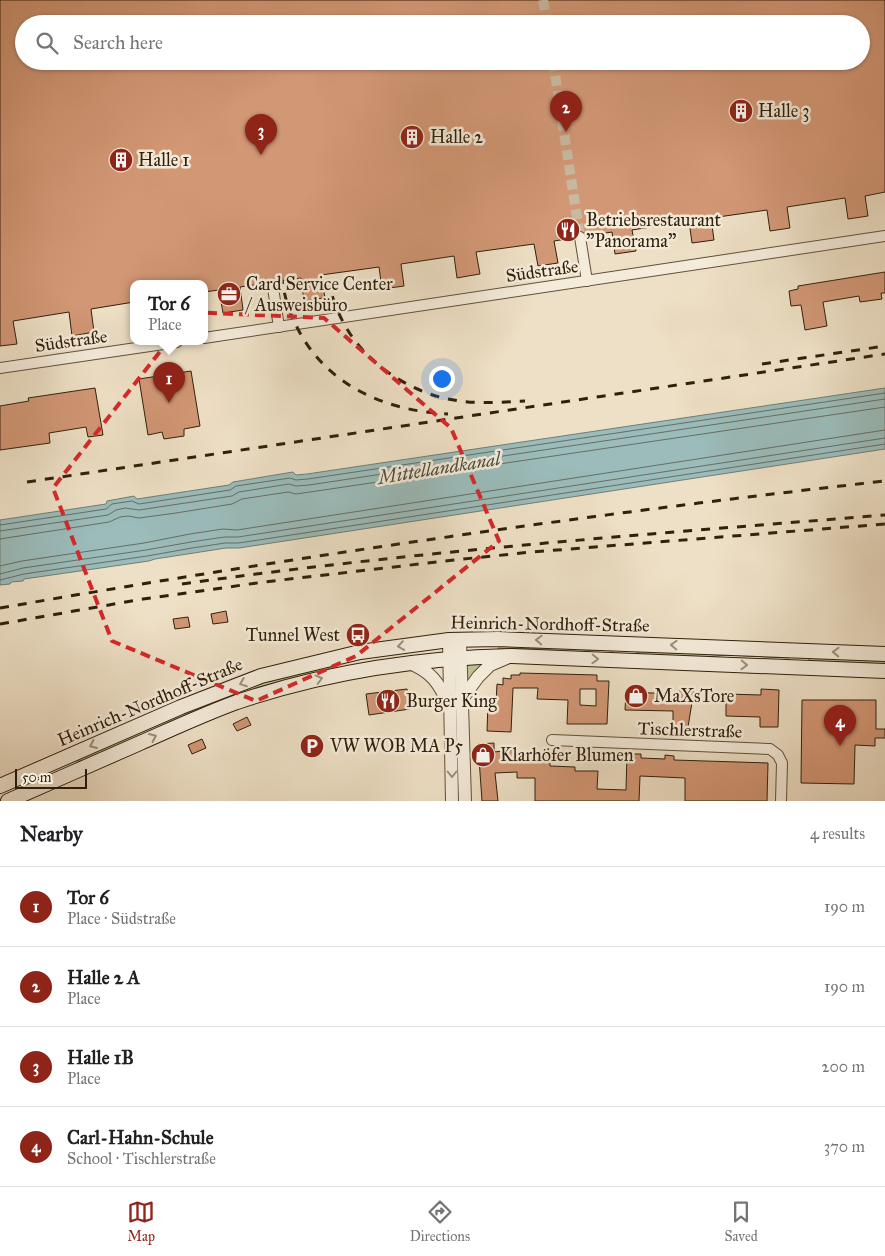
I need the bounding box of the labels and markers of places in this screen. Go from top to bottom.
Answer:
pin: 2 [550,91,582,132]
building icon: Halle 3 [728,98,754,124]
place label: Halle 3 [758,100,809,122]
pin: 3 [245,114,277,155]
building icon: Halle 2 [399,124,425,150]
place label: Halle 2 [430,126,483,148]
building icon: Halle 1 [108,147,134,173]
place label: Halle 1 [138,149,189,171]
place label: Betriebsrestaurant "Panorama" [586,209,721,252]
restaurant icon: Betriebsrestaurant "Panorama" [555,217,581,243]
place label: Card Service Center / Ausweisbüro [244,273,393,316]
office icon: Card Service Center / Ausweisbüro [216,281,242,307]
pin: 1 [153,362,185,403]
bus stop icon: Tunnel West [345,622,371,648]
place label: Tunnel West [246,624,341,646]
shop icon: MaXsTore [623,683,649,709]
place label: MaXsTore [654,685,734,707]
restaurant icon: Burger King [375,688,401,714]
place label: Burger King [406,690,497,713]
pin: 4 [824,705,856,746]
parking icon: VW WOB MA P5 [299,733,325,759]
place label: VW WOB MA P5 [329,735,464,757]
shop icon: Klarhöfer Blumen [470,742,496,768]
place label: Klarhöfer Blumen [500,744,634,766]

